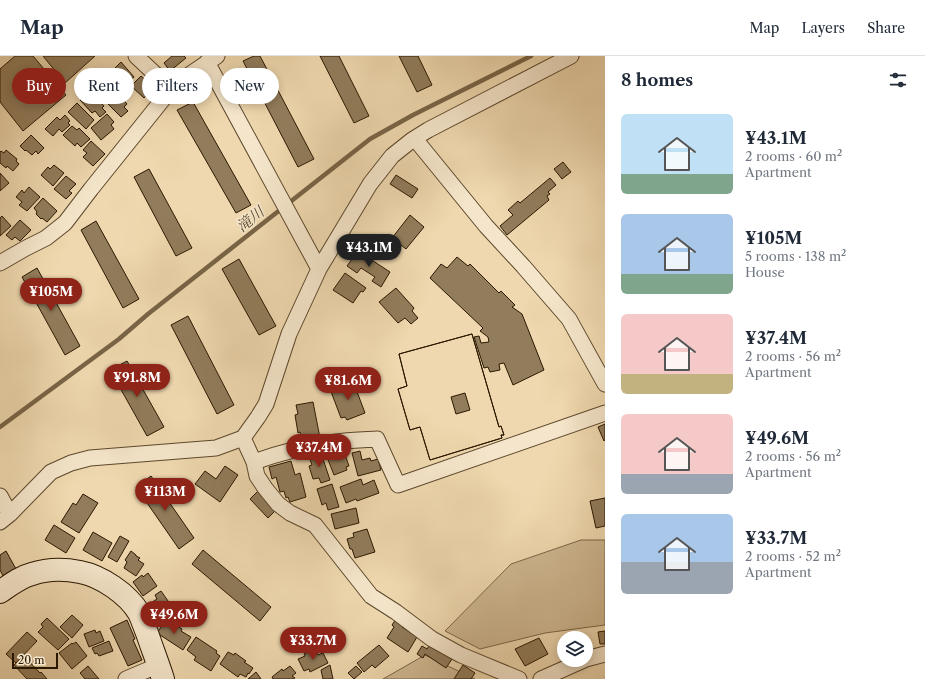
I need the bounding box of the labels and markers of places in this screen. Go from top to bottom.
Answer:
pin: ¥43.1M [336,234,402,268]
pin: ¥105M [23,278,79,312]
pin: ¥91.8M [104,364,170,398]
pin: ¥81.6M [315,367,381,401]
pin: ¥37.4M [286,434,352,468]
pin: ¥113M [137,478,193,512]
pin: ¥49.6M [141,601,207,635]
pin: ¥33.7M [280,627,346,661]

